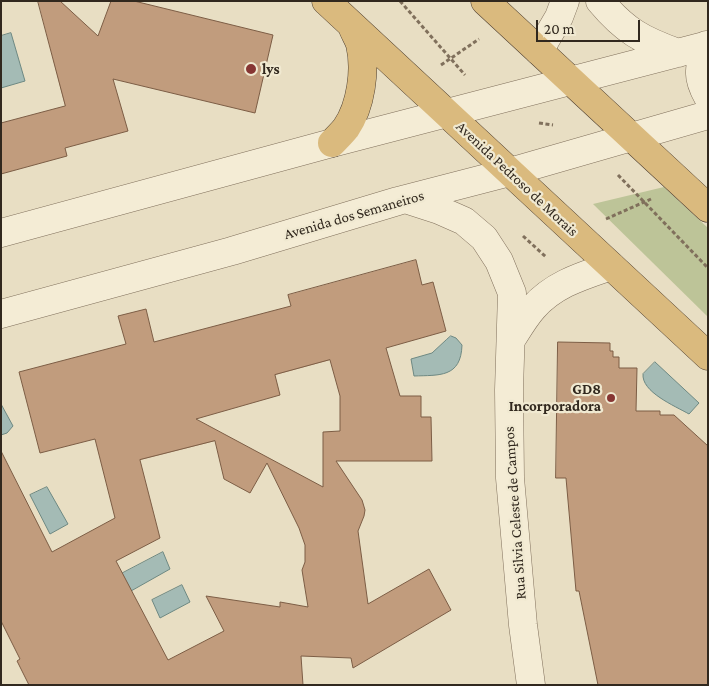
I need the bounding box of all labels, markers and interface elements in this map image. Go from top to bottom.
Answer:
scale bar [539,10,643,42]
text: 20 m [544,21,575,37]
place label: lys [262,60,280,78]
marker: lys [244,62,258,76]
street label: Avenida Pedroso de Morais [452,118,582,240]
street label: Avenida dos Semaneiros [282,186,426,244]
place label: GD8 Incorporadora [509,380,601,415]
marker: GD8 Incorporadora [605,392,617,404]
street label: Rua Silvia Celeste de Campos [500,426,530,600]

